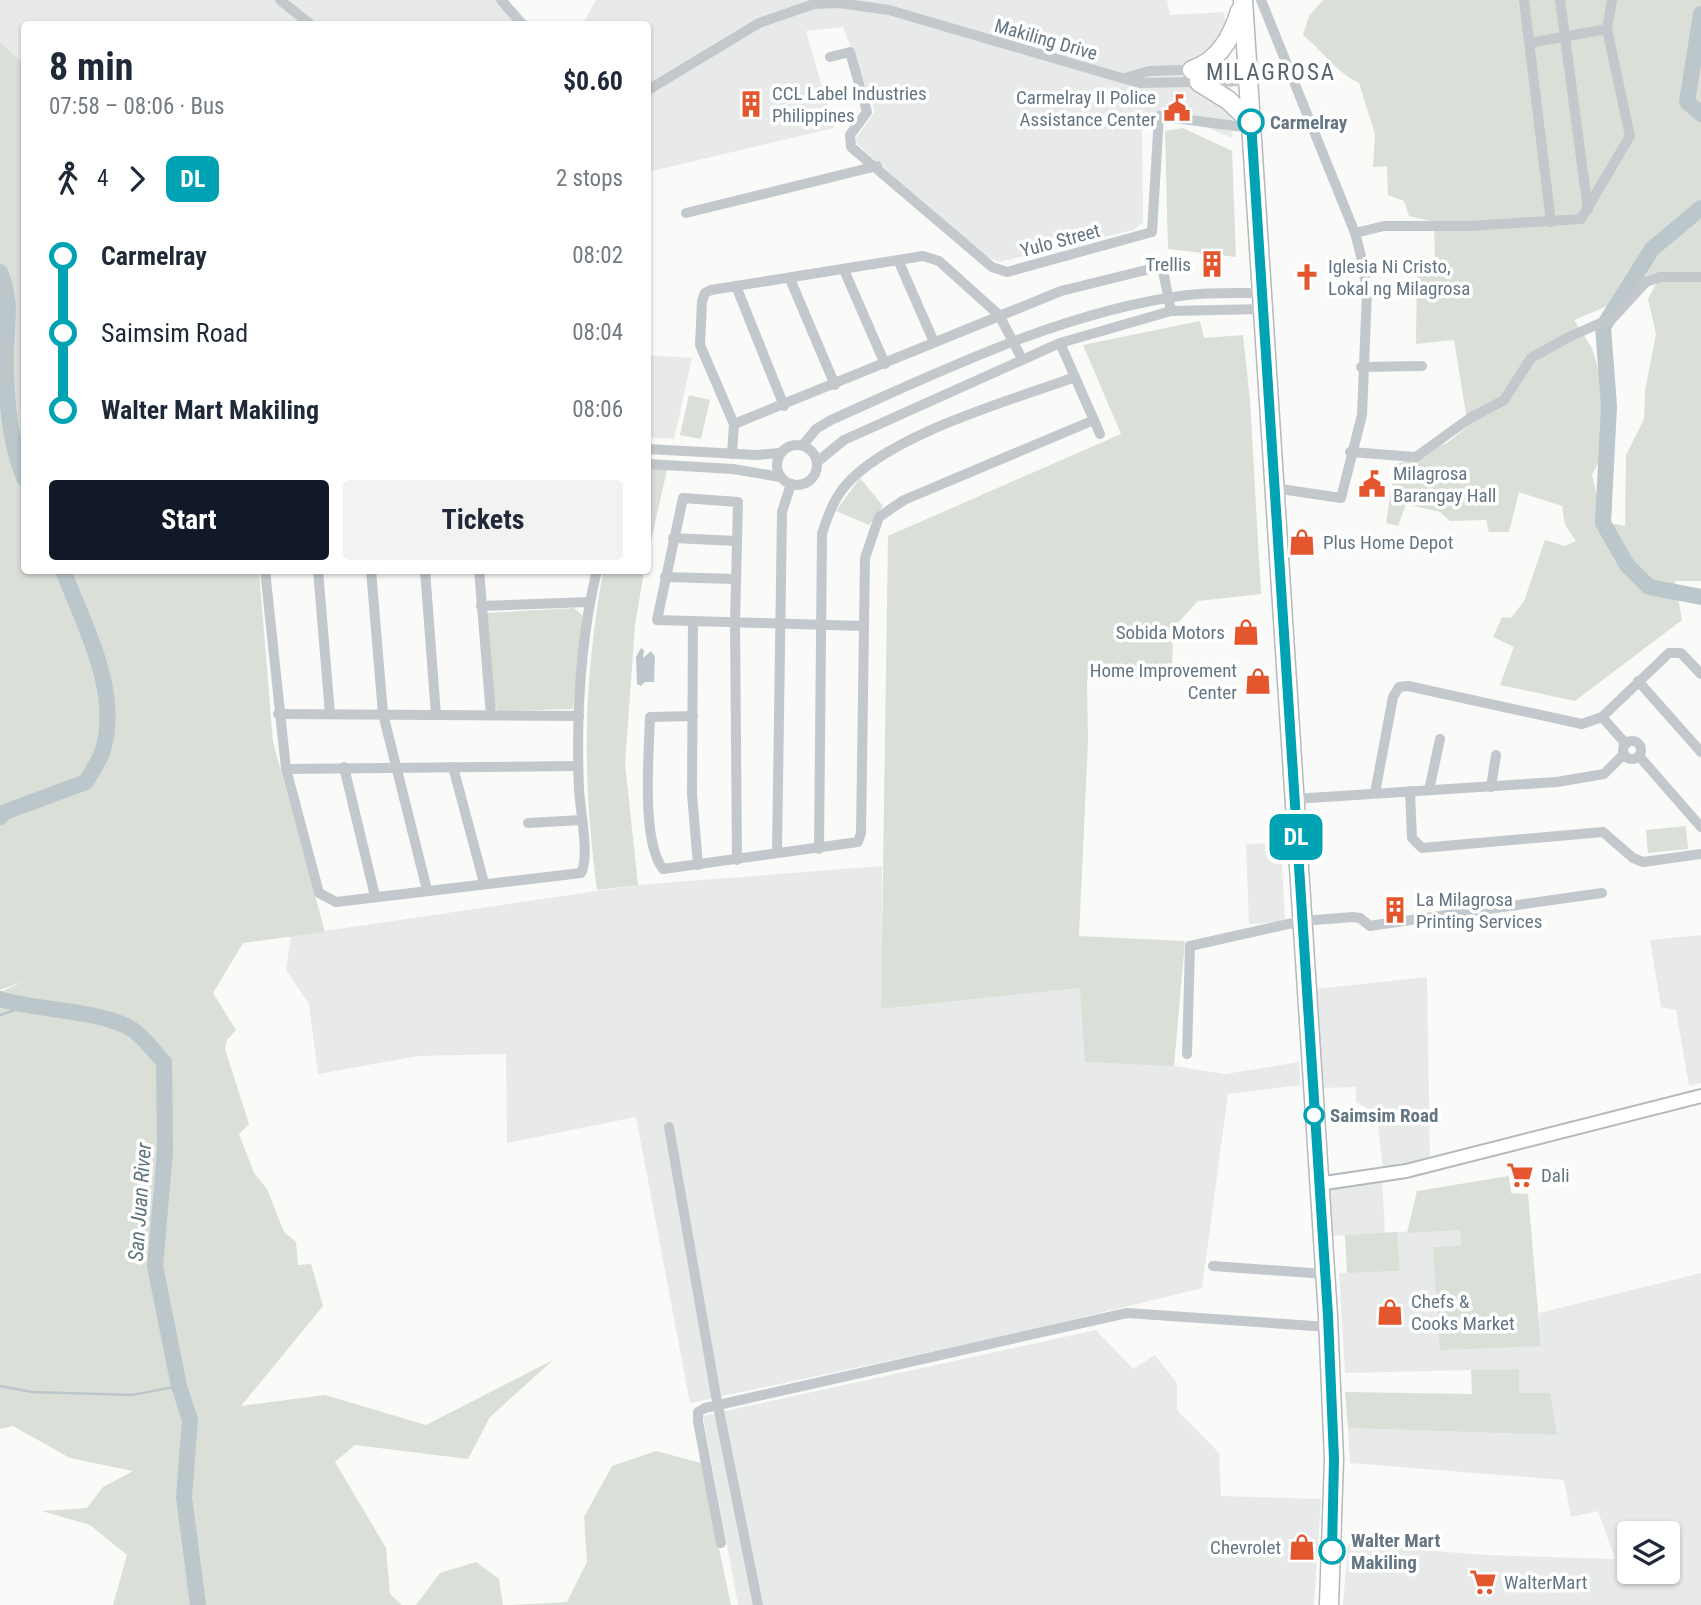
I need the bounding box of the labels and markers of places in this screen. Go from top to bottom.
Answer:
place label: CCL Label Industries Philippines [772,82,927,127]
place label: Carmelray II Police Assistance Center [1016,86,1156,131]
building icon: CCL Label Industries Philippines [736,89,766,119]
public building icon: Carmelray II Police Assistance Center [1162,93,1192,123]
marker: Carmelray [1238,109,1264,135]
place label: Carmelray [1270,111,1348,134]
building icon: Trellis [1197,249,1227,279]
place label: Trellis [1146,253,1191,276]
place label: Iglesia Ni Cristo, Lokal ng Milagrosa [1328,255,1470,300]
church icon: Iglesia Ni Cristo, Lokal ng Milagrosa [1292,262,1322,292]
place label: Milagrosa Barangay Hall [1393,462,1496,507]
public building icon: Milagrosa Barangay Hall [1357,469,1387,499]
shop icon: Plus Home Depot [1287,527,1317,557]
place label: Plus Home Depot [1323,531,1453,554]
shop icon: Sobida Motors [1231,617,1261,647]
place label: Sobida Motors [1116,621,1225,644]
place label: Home Improvement Center [1090,659,1237,704]
shop icon: Home Improvement Center [1243,666,1273,696]
place label: La Milagrosa Printing Services [1416,888,1542,933]
building icon: La Milagrosa Printing Services [1380,895,1410,925]
place label: Saimsim Road [1330,1104,1438,1127]
marker: Saimsim Road [1304,1105,1324,1125]
supermarket icon: Dali [1505,1160,1535,1190]
place label: Dali [1541,1164,1570,1187]
place label: Chefs & Cooks Market [1411,1290,1515,1335]
shop icon: Chefs & Cooks Market [1375,1297,1405,1327]
place label: Walter Mart Makiling [1351,1529,1440,1574]
shop icon: Chevrolet [1287,1532,1317,1562]
place label: Chevrolet [1210,1536,1281,1559]
marker: Walter Mart Makiling [1319,1538,1345,1564]
supermarket icon: WalterMart [1468,1567,1498,1597]
place label: WalterMart [1504,1571,1587,1594]

